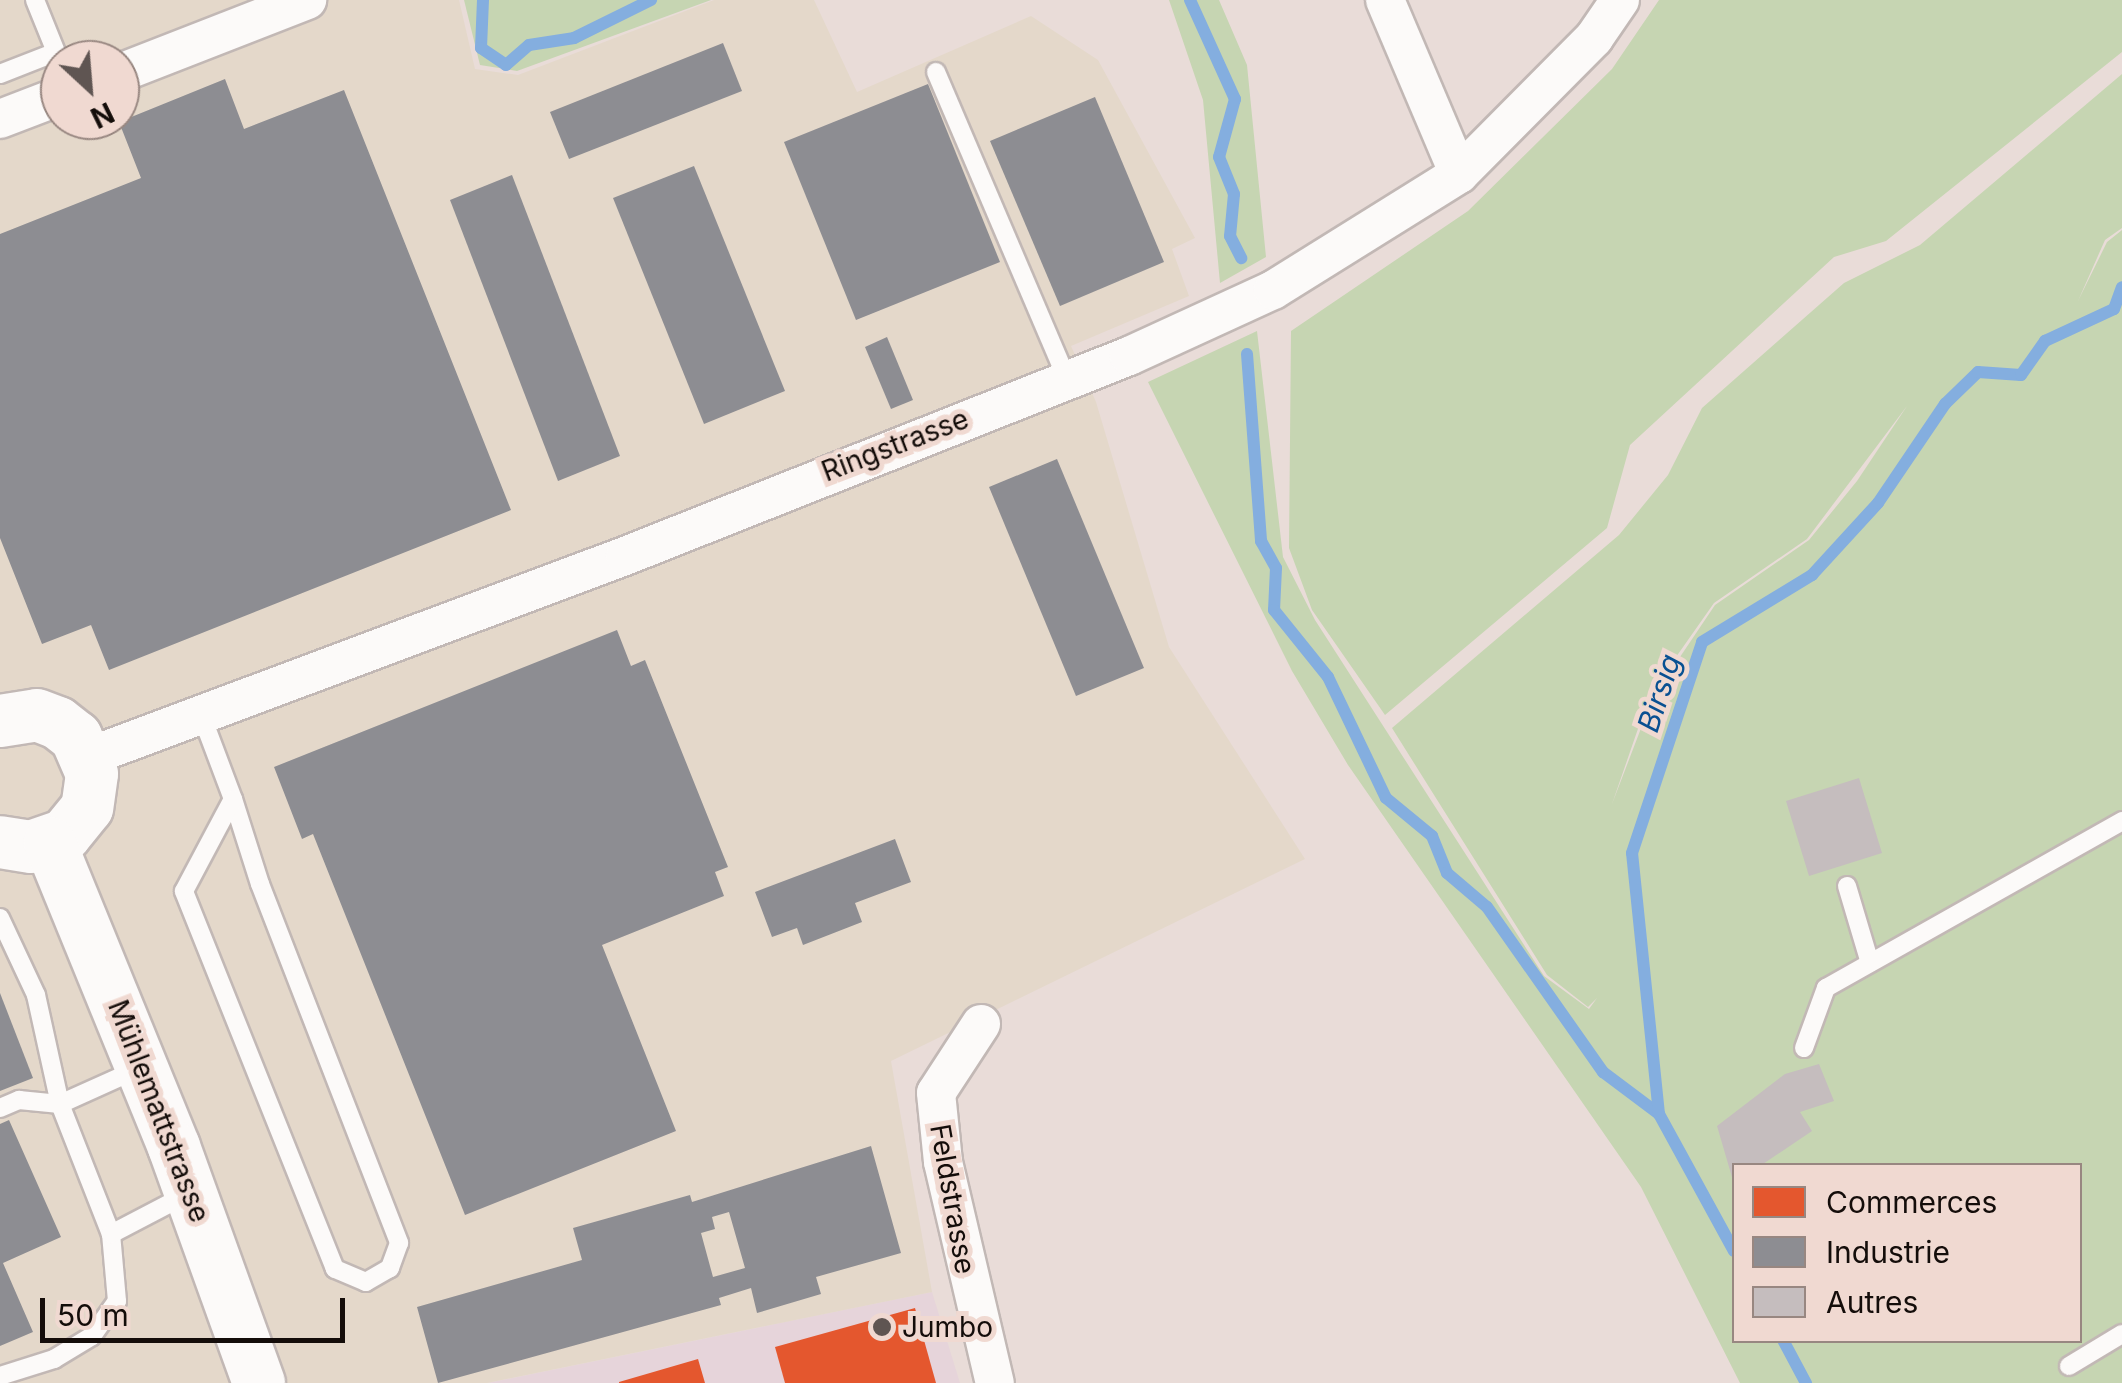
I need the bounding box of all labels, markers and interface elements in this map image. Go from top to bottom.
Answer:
north arrow [40,40,140,140]
text: N [85,95,119,135]
street label: Ringstrasse [817,402,973,488]
water label: Birsig [1630,650,1688,736]
street label: Mühlemattstrasse [101,995,217,1227]
street label: Feldstrasse [923,1121,983,1277]
legend [1732,1163,2082,1343]
text: Commerces [1826,1184,1997,1220]
text: Industrie [1826,1234,1950,1270]
scale bar [45,1278,350,1340]
text: Autres [1826,1284,1918,1320]
text: 50 m [57,1297,129,1333]
place label: Jumbo [902,1310,993,1344]
marker: Jumbo [871,1316,893,1338]

